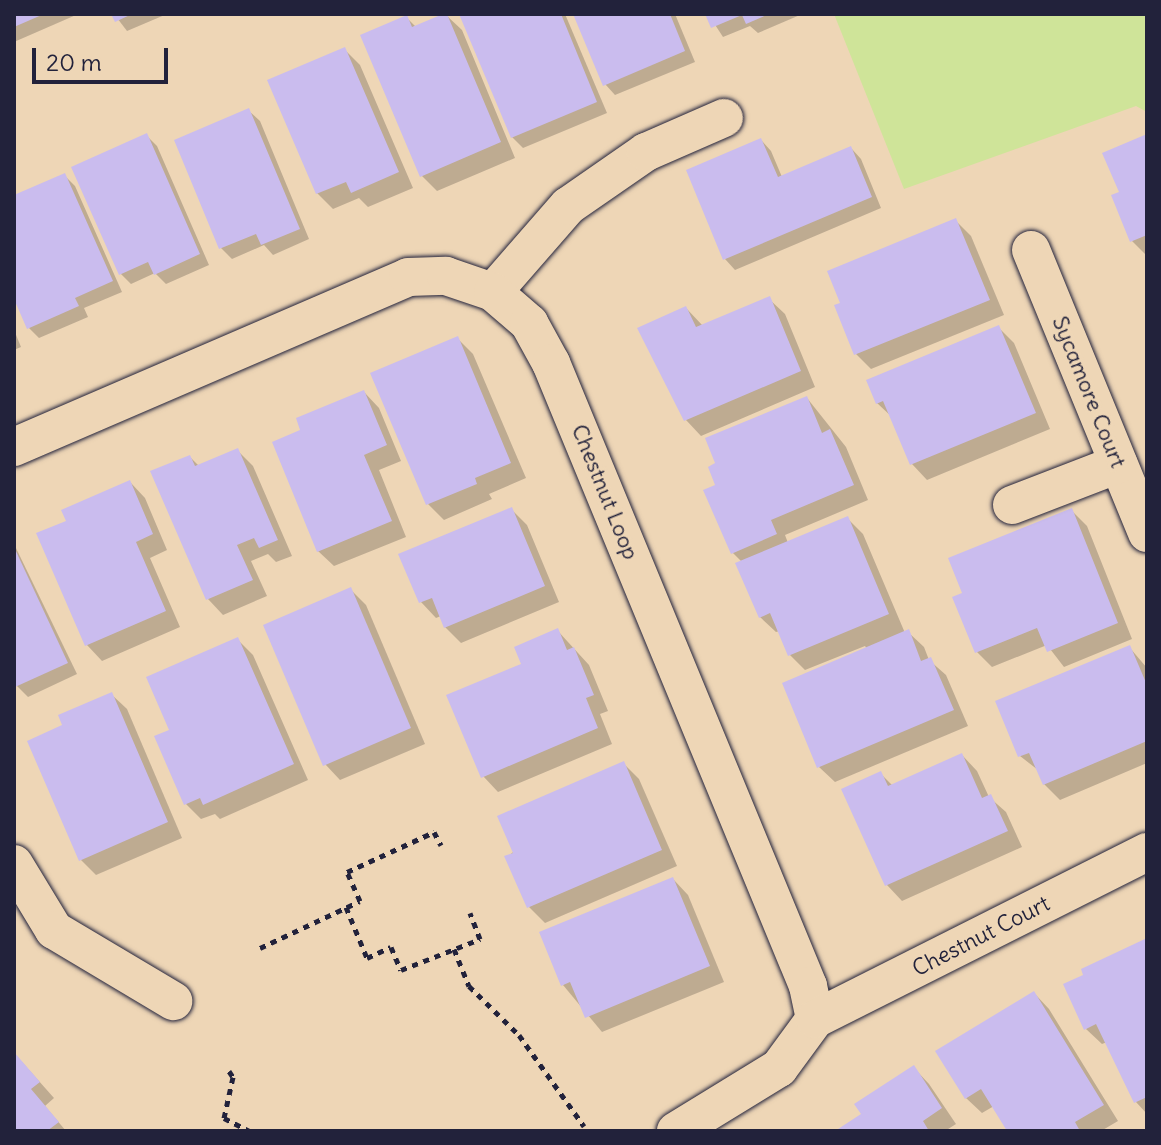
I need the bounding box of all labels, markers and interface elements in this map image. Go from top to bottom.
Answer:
scale bar [36,32,172,82]
text: 20 m [46,47,102,77]
street label: Sycamore Court [1047,312,1131,472]
street label: Chestnut Loop [566,421,644,563]
street label: Chestnut Court [908,890,1054,982]

